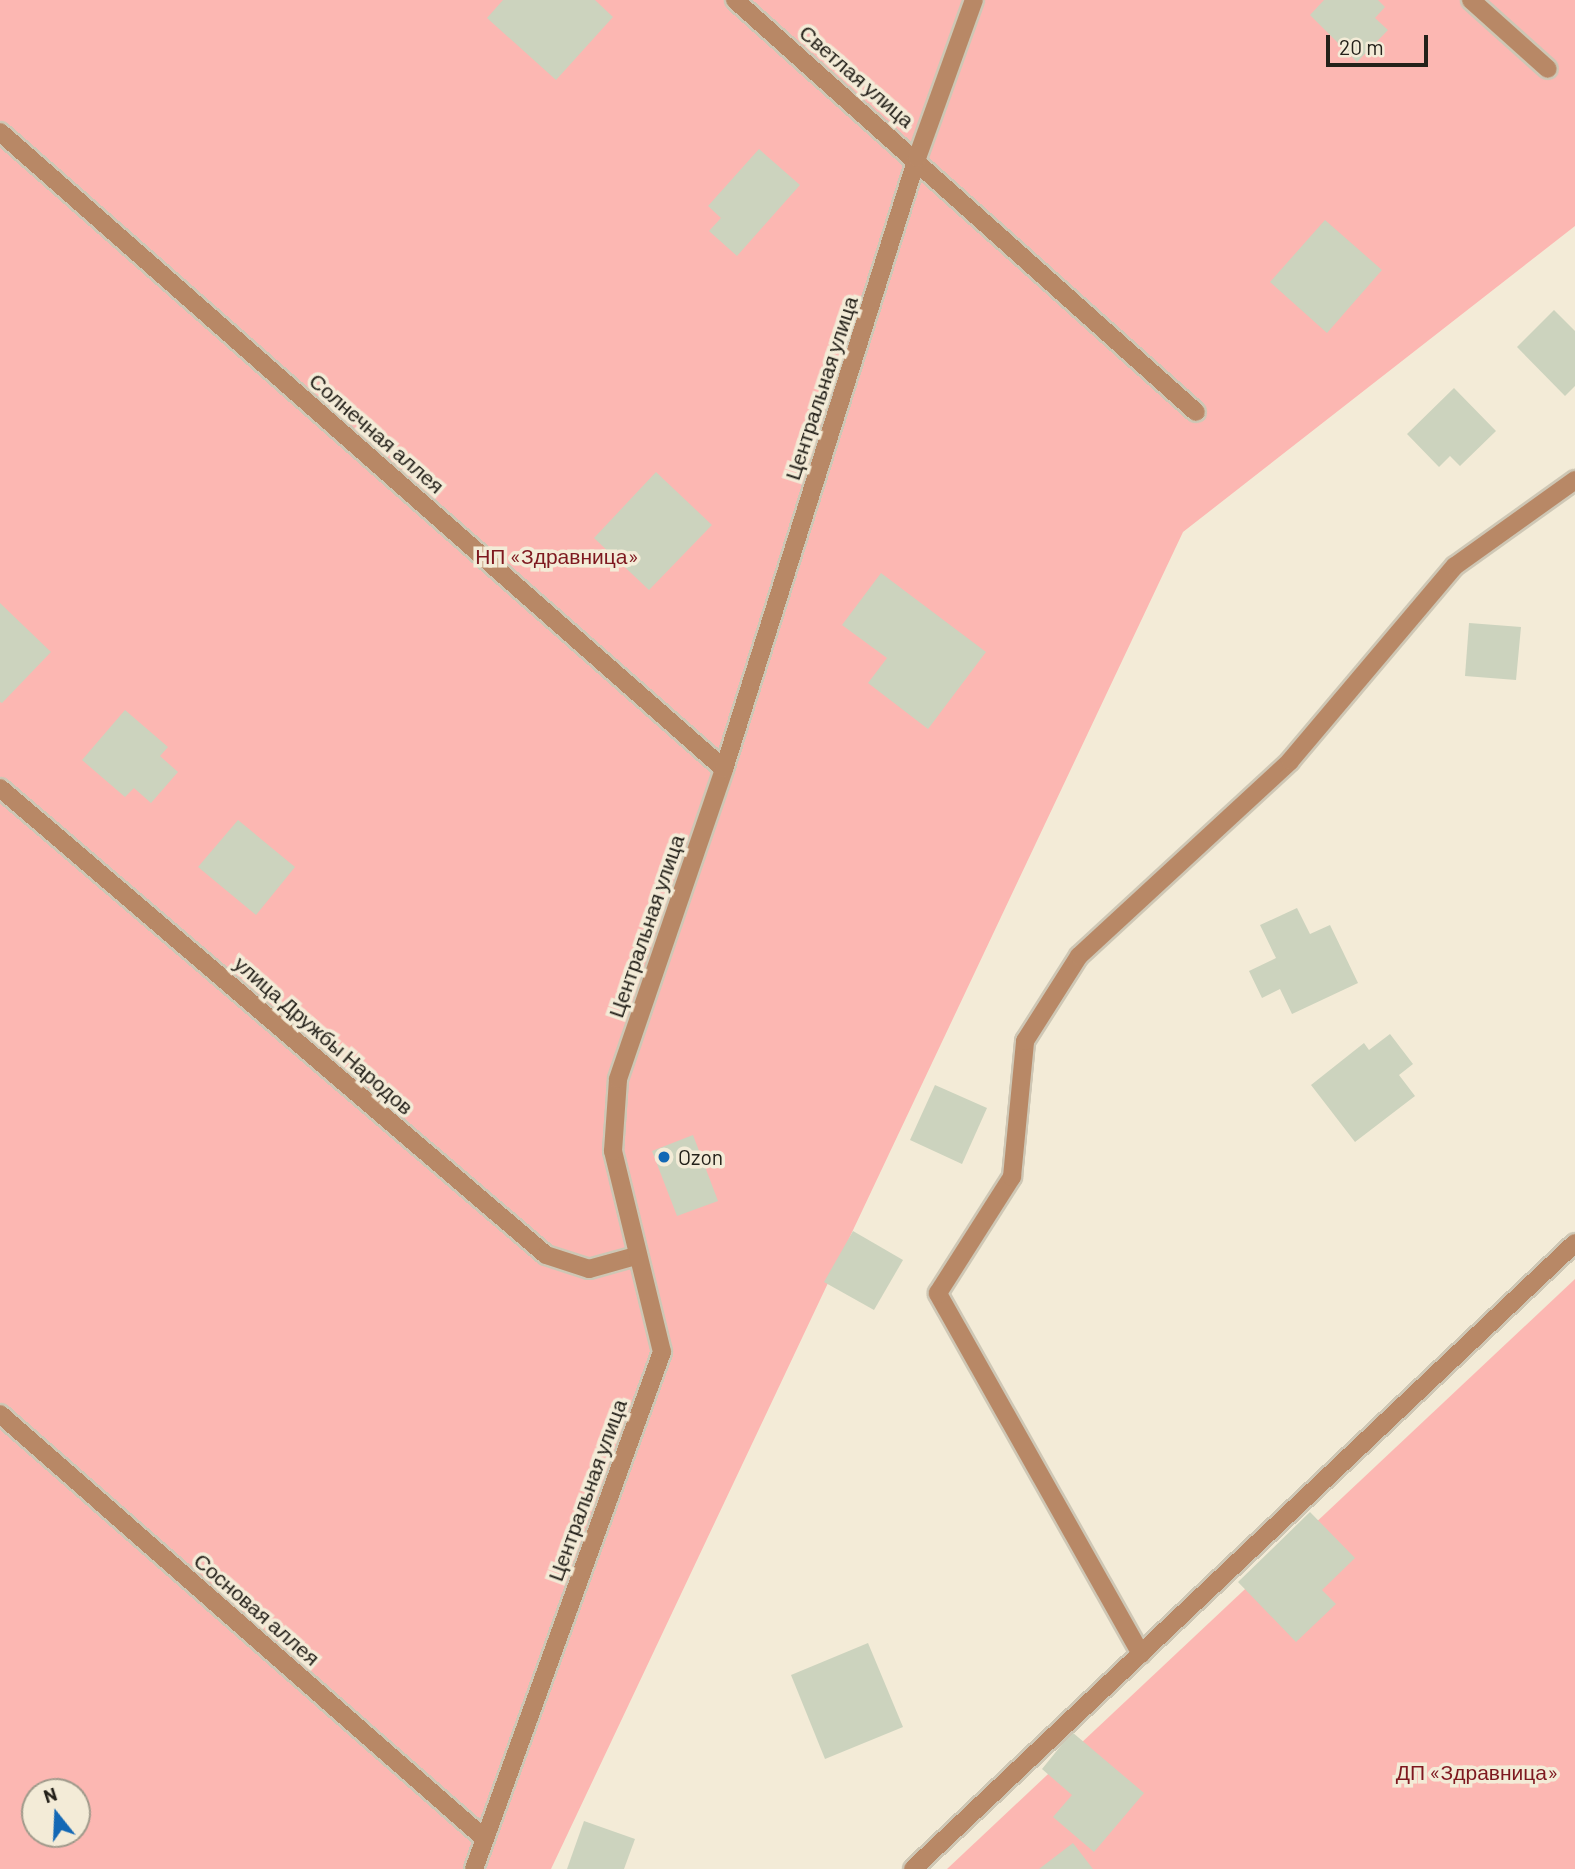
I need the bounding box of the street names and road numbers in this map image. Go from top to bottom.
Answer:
street label: Светлая улица [795,19,919,133]
street label: Центральная улица [779,293,863,483]
street label: Солнечная аллея [304,368,450,498]
street label: Центральная улица [603,831,689,1021]
street label: улица Дружбы Народов [229,950,419,1120]
street label: Центральная улица [542,1396,632,1584]
street label: Сосновая аллея [189,1548,325,1670]

